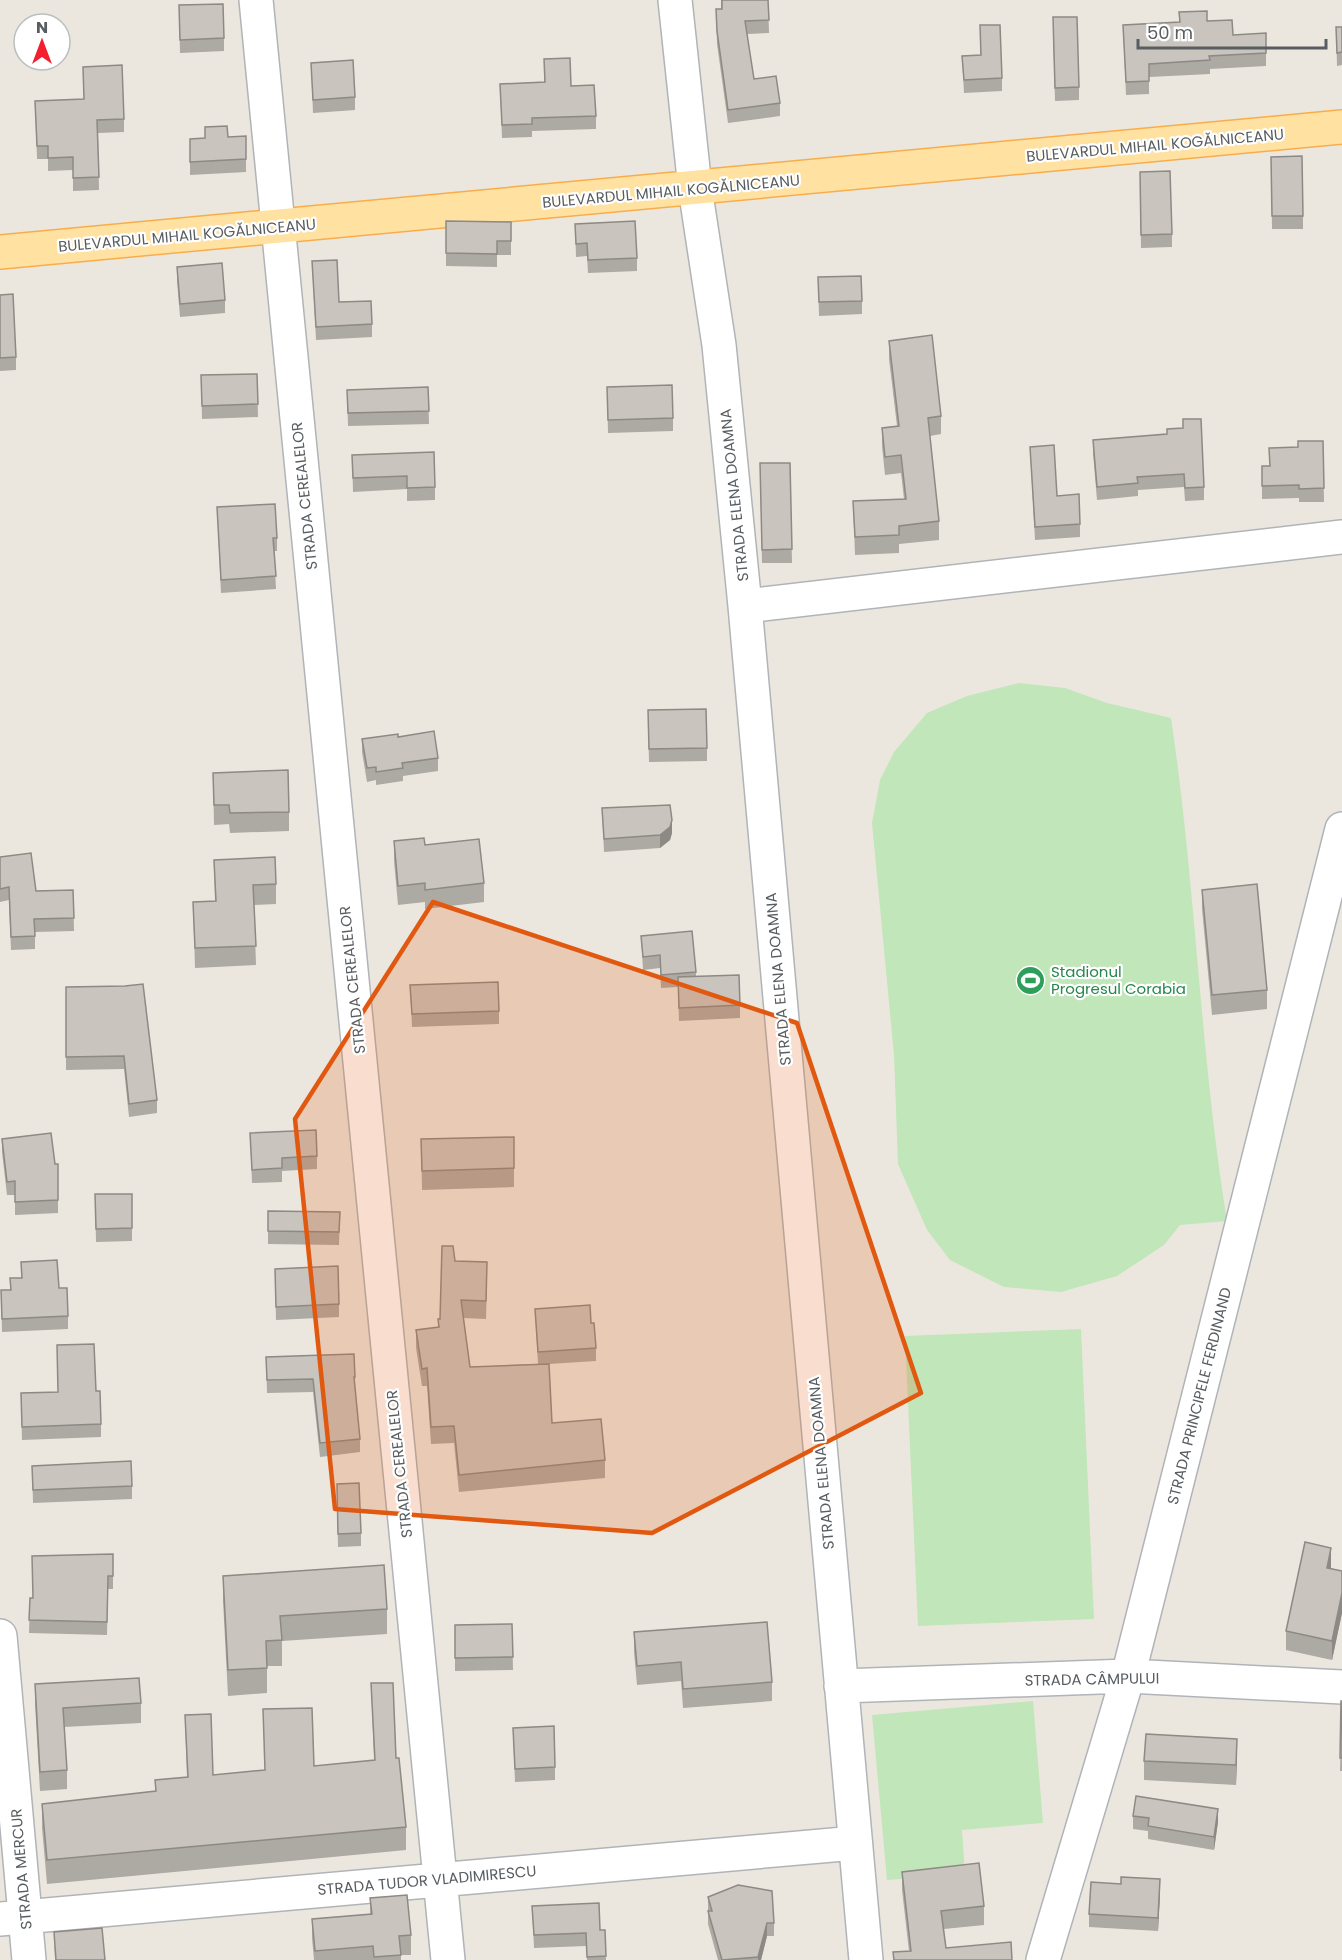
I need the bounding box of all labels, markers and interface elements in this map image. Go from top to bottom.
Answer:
north arrow [12,12,72,72]
scale bar [1138,12,1326,50]
text: N [36,16,48,39]
text: 50 m [1147,20,1193,45]
street label: BULEVARDUL MIHAIL KOGĂLNICEANU [1025,123,1285,167]
street label: BULEVARDUL MIHAIL KOGĂLNICEANU [541,169,801,213]
street label: BULEVARDUL MIHAIL KOGĂLNICEANU [57,213,317,257]
street label: STRADA ELENA DOAMNA [714,408,754,582]
street label: STRADA CEREALELOR [286,421,322,571]
street label: STRADA ELENA DOAMNA [760,892,796,1066]
street label: STRADA CEREALELOR [334,905,370,1055]
place label: Stadionul Progresul Corabia [1051,961,1186,999]
sports icon: Stadionul Progresul Corabia [1014,964,1046,996]
street label: STRADA PRINCIPELE FERDINAND [1162,1285,1236,1507]
street label: STRADA ELENA DOAMNA [803,1376,839,1550]
street label: STRADA CEREALELOR [381,1389,417,1539]
street label: STRADA CÂMPULUI [1025,1667,1159,1691]
street label: STRADA MERCUR [5,1808,37,1930]
street label: STRADA TUDOR VLADIMIRESCU [317,1860,537,1900]

